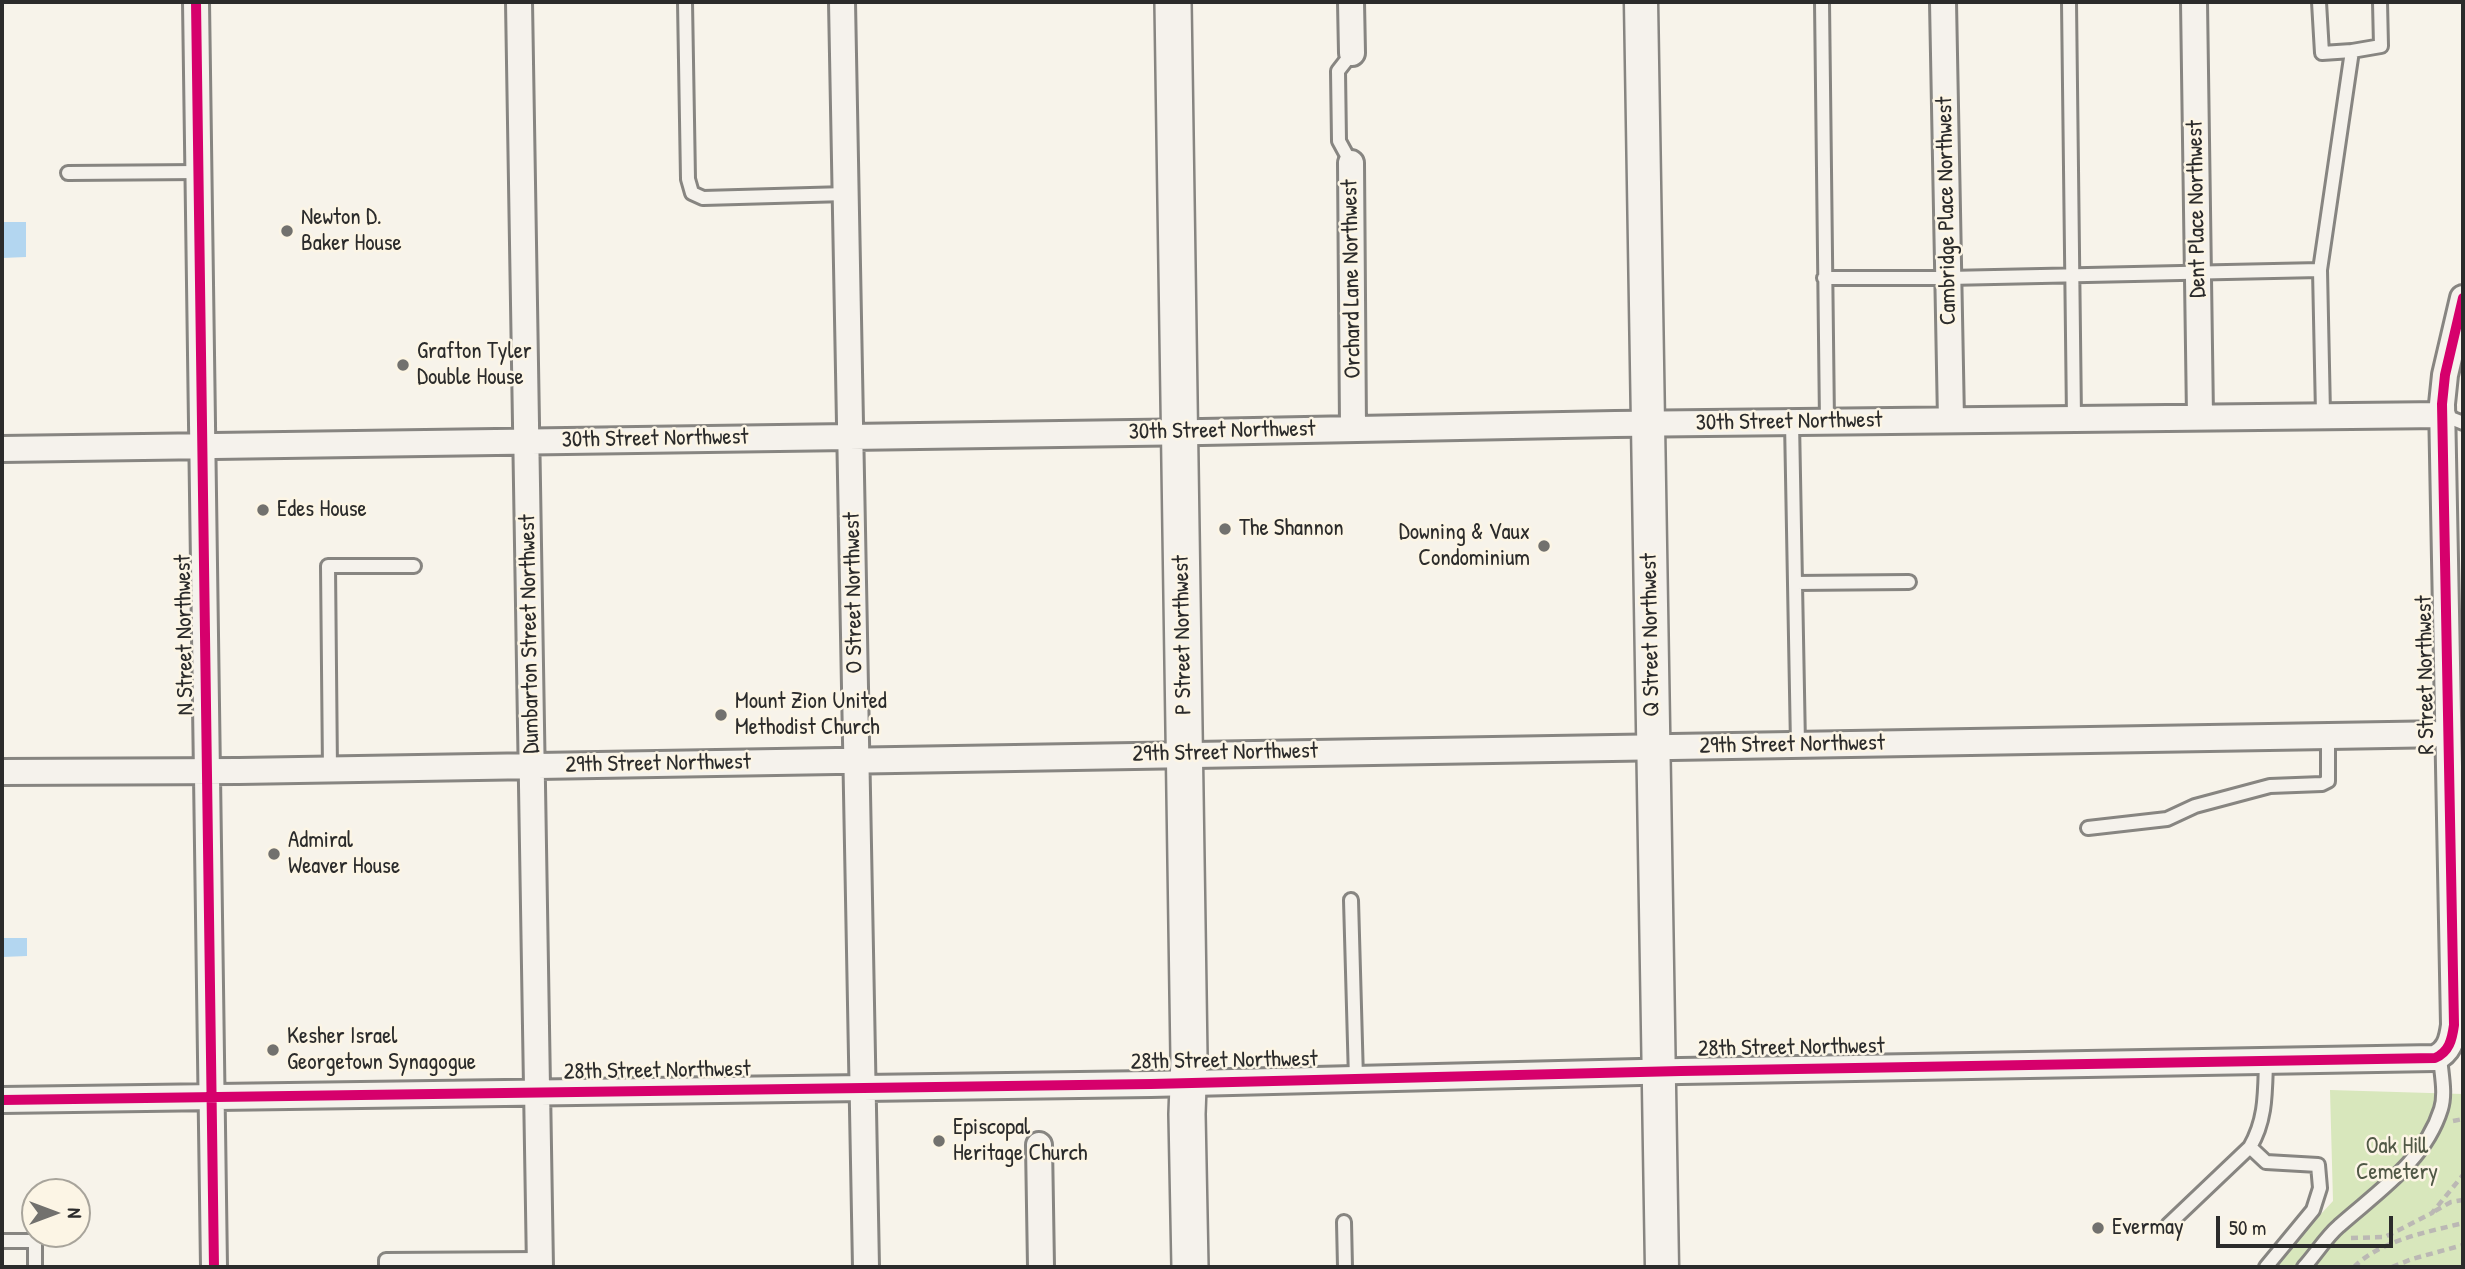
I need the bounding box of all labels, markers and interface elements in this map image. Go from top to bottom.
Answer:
street label: Cambridge Place Northwest [1931,97,1963,325]
street label: Dent Place Northwest [2182,120,2212,298]
street label: Orchard Lane Northwest [1336,179,1368,379]
place label: Newton D. Baker House [301,204,402,258]
marker: Newton D. Baker House [279,223,295,239]
place label: Grafton Tyler Double House [417,338,532,392]
marker: Grafton Tyler Double House [395,357,411,373]
street label: 30th Street Northwest [1695,407,1883,437]
street label: 30th Street Northwest [1128,416,1316,446]
street label: 30th Street Northwest [561,424,749,454]
place label: Edes House [277,496,367,524]
marker: Edes House [255,502,271,518]
street label: O Street Northwest [839,512,869,674]
street label: Dumbarton Street Northwest [514,514,546,754]
place label: The Shannon [1239,515,1344,543]
place label: Downing & Vaux Condominium [1399,519,1530,573]
marker: The Shannon [1217,521,1233,537]
marker: Downing & Vaux Condominium [1536,538,1552,554]
street label: Q Street Northwest [1636,553,1666,717]
street label: N Street Northwest [170,554,200,716]
street label: P Street Northwest [1168,555,1198,715]
street label: R Street Northwest [2411,595,2441,755]
place label: Mount Zion United Methodist Church [735,688,887,742]
marker: Mount Zion United Methodist Church [713,707,729,723]
street label: 29th Street Northwest [1699,730,1885,760]
street label: 29th Street Northwest [1132,738,1318,768]
street label: 29th Street Northwest [565,749,751,779]
place label: Admiral Weaver House [288,827,400,881]
marker: Admiral Weaver House [266,846,282,862]
place label: Kesher Israel Georgetown Synagogue [287,1023,476,1077]
street label: 28th Street Northwest [1697,1033,1885,1063]
marker: Kesher Israel Georgetown Synagogue [265,1042,281,1058]
street label: 28th Street Northwest [1130,1046,1318,1076]
street label: 28th Street Northwest [563,1056,751,1086]
place label: Episcopal Heritage Church [953,1114,1087,1168]
marker: Episcopal Heritage Church [931,1133,947,1149]
park label: Oak Hill Cemetery [2356,1133,2438,1187]
north arrow [21,1178,91,1248]
scale bar [2220,1202,2397,1246]
text: N [62,1208,88,1218]
text: 50 m [2229,1213,2266,1242]
place label: Evermay [2112,1214,2184,1242]
marker: Evermay [2090,1220,2106,1236]

